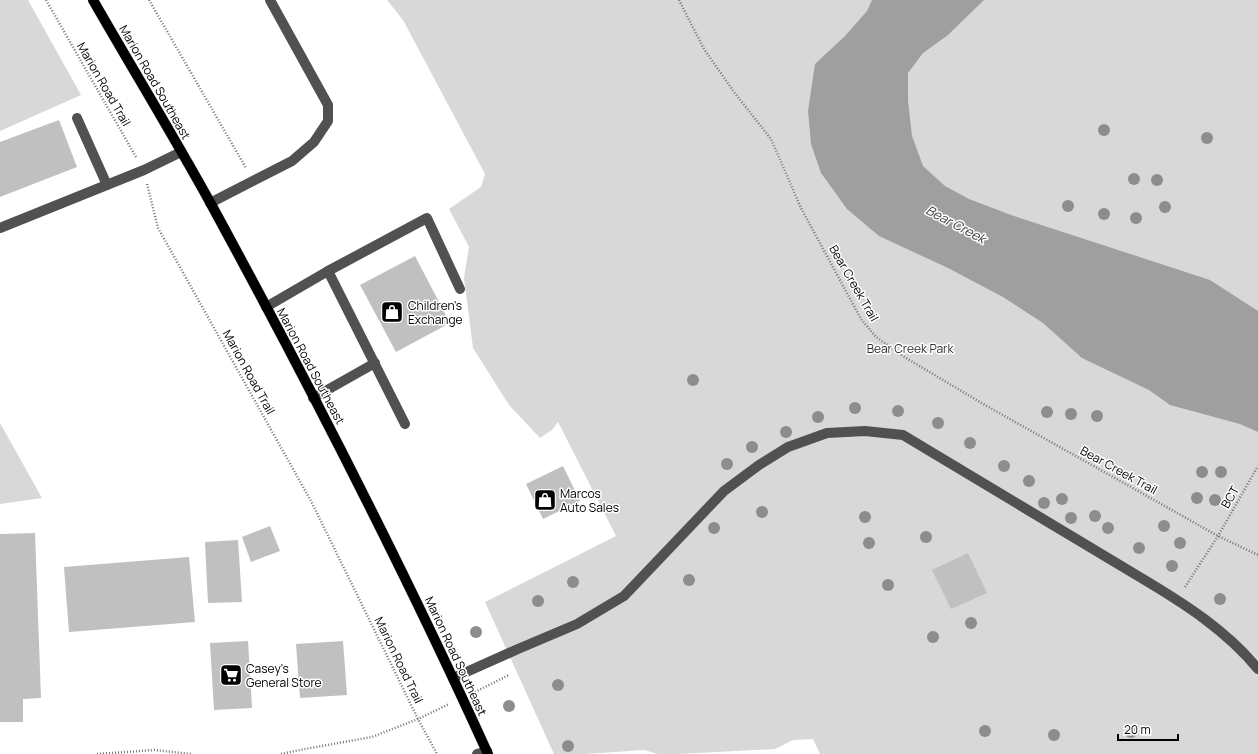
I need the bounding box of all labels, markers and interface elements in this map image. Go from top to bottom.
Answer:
street label: Marion Road Southeast [115,22,195,143]
street label: Marion Road Trail [73,39,135,129]
water label: Bear Creek [923,201,991,249]
street label: Bear Creek Trail [825,242,883,324]
place label: Children's Exchange [408,297,463,328]
shop icon: Children's Exchange [379,299,405,325]
street label: Marion Road Southeast [273,305,349,427]
street label: Marion Road Trail [219,327,279,417]
park label: Bear Creek Park [867,340,954,357]
street label: Bear Creek Trail [1077,442,1161,498]
street label: BCT [1217,482,1244,511]
place label: Marcos Auto Sales [560,485,619,516]
shop icon: Marcos Auto Sales [532,487,558,513]
street label: Marion Road Southeast [421,594,491,718]
street label: Marion Road Trail [371,614,427,706]
place label: Casey's General Store [246,660,322,691]
supermarket icon: Casey's General Store [218,662,244,688]
scale bar [1118,716,1178,742]
text: 20 m [1124,721,1151,738]

